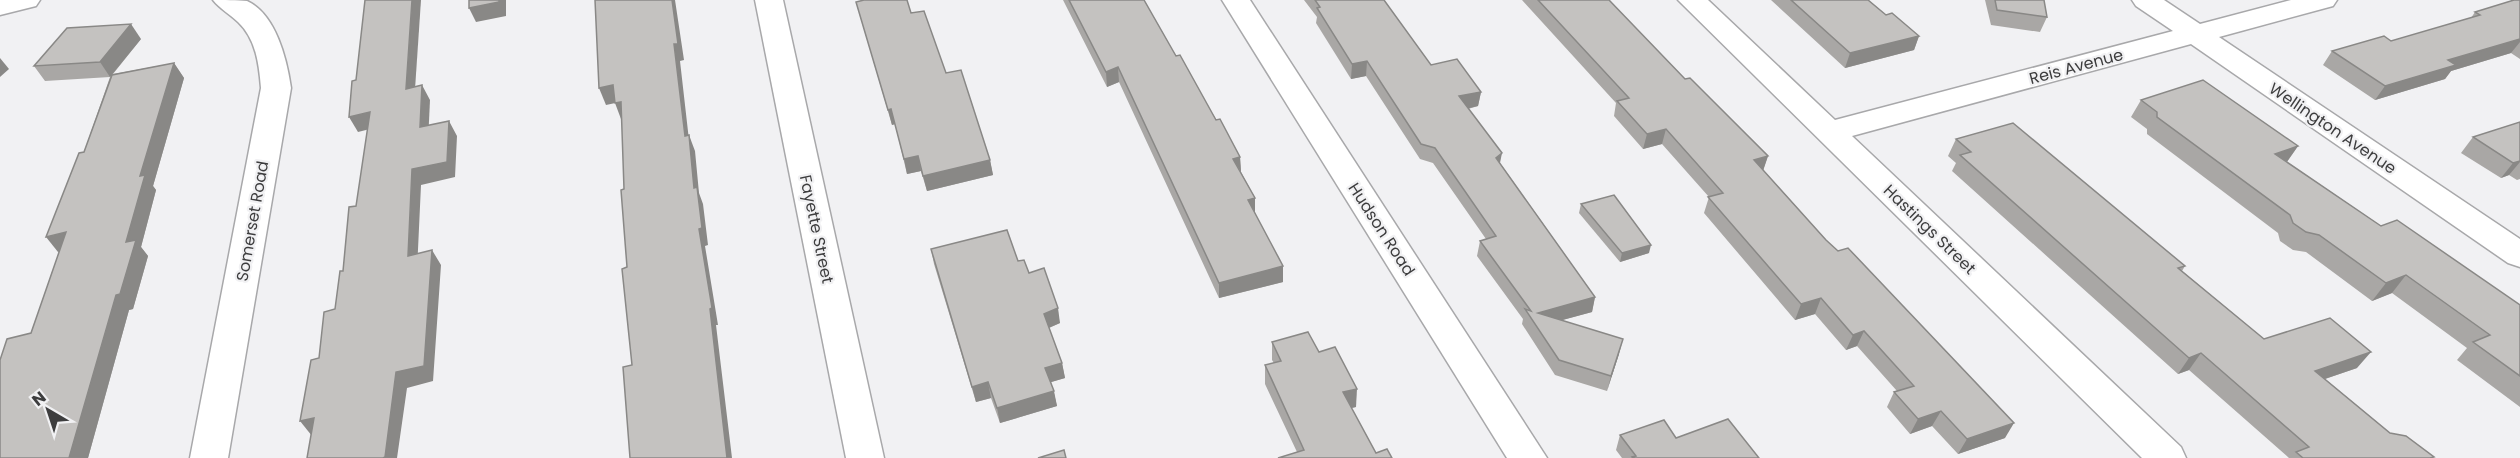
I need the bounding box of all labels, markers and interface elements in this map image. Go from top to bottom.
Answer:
street label: Reis Avenue [2027,43,2126,90]
street label: Wellington Avenue [2265,77,2401,180]
street label: Somerset Road [231,159,274,283]
street label: Fayette Street [794,173,839,286]
street label: Hudson Road [1343,178,1420,280]
street label: Hastings Street [1878,179,1981,280]
north arrow [18,380,78,440]
text: N [27,386,51,411]

